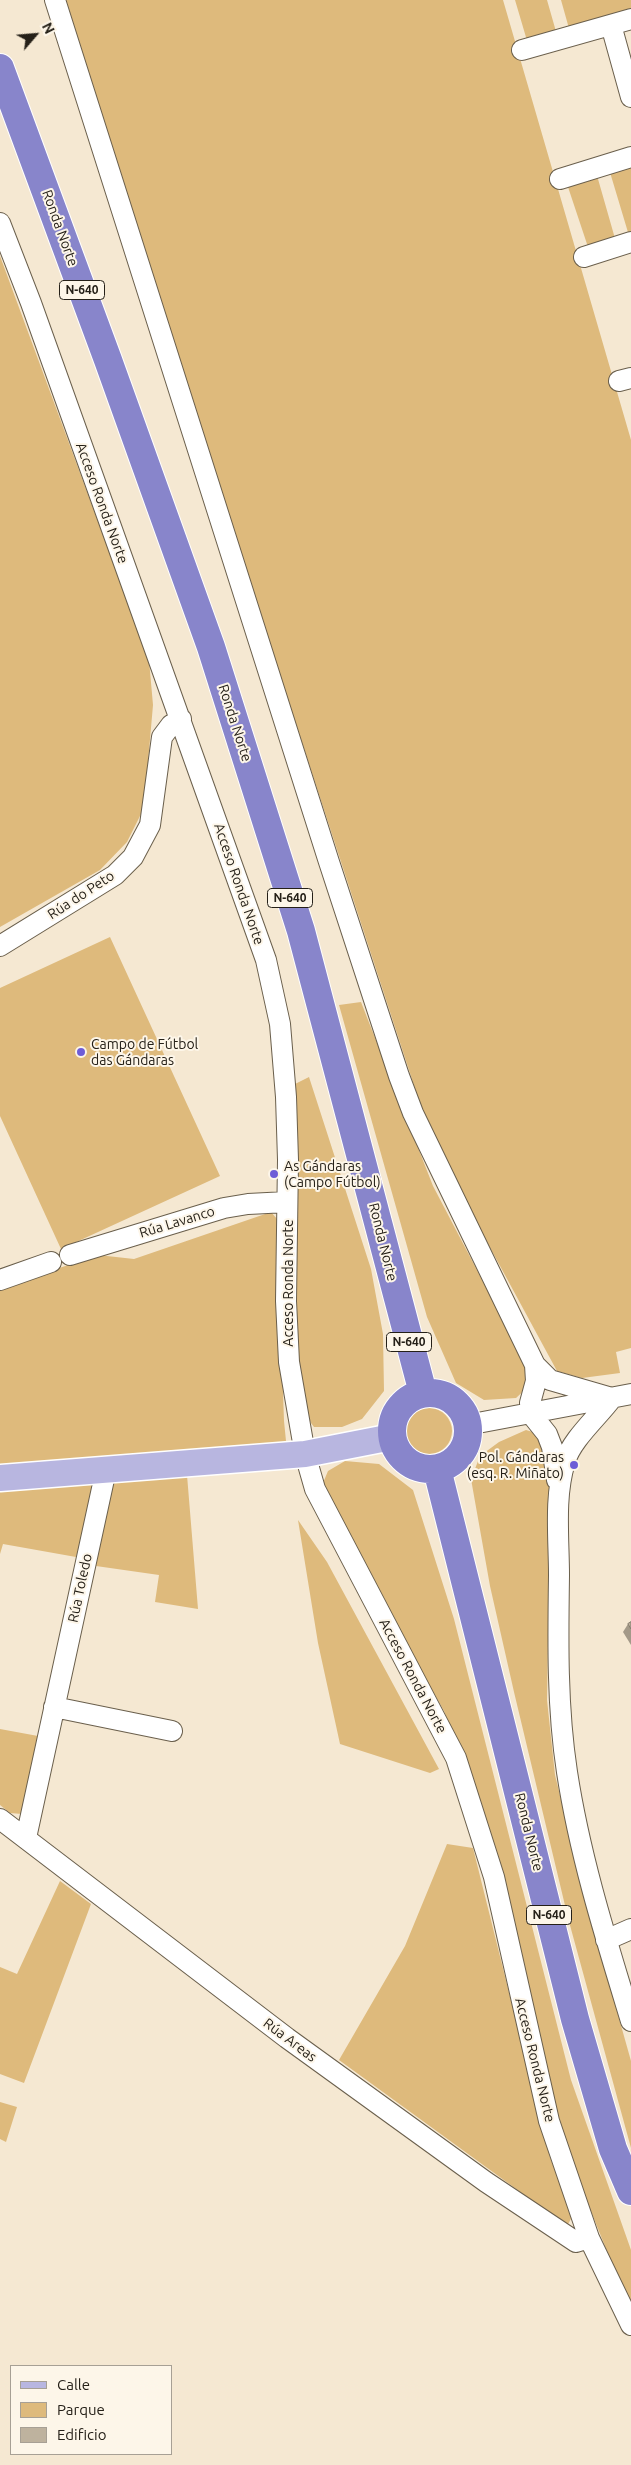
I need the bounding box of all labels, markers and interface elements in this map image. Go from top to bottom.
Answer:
north arrow [10,10,60,60]
text: N [39,20,58,36]
street label: Ronda Norte [38,187,82,269]
road number: N-640 [59,280,104,300]
street label: Acceso Ronda Norte [72,440,132,566]
street label: Ronda Norte [215,682,255,764]
street label: Acceso Ronda Norte [210,821,268,947]
street label: Rúa do Peto [44,867,118,923]
road number: N-640 [268,888,312,908]
place label: Campo de Fútbol das Gándaras [91,1036,198,1068]
marker: Campo de Fútbol das Gándaras [75,1046,87,1058]
place label: As Gándaras (Campo Fútbol) [284,1158,381,1190]
marker: As Gándaras (Campo Fútbol) [268,1168,280,1180]
street label: Ronda Norte [365,1201,401,1283]
street label: Rúa Lavanco [137,1203,217,1241]
street label: Acceso Ronda Norte [280,1219,296,1347]
road number: N-640 [386,1332,432,1351]
place label: Pol. Gándaras (esq. R. Miñato) [467,1449,564,1481]
marker: Pol. Gándaras (esq. R. Miñato) [568,1459,580,1471]
street label: Rúa Toledo [64,1552,96,1624]
street label: Acceso Ronda Norte [376,1616,450,1736]
street label: Ronda Norte [511,1791,547,1873]
road number: N-640 [526,1906,572,1924]
street label: Acceso Ronda Norte [511,1996,559,2124]
street label: Rúa Areas [260,2014,320,2066]
legend [10,2365,172,2455]
text: Calle [57,2376,90,2393]
text: Parque [57,2401,105,2418]
text: Edificio [57,2426,106,2443]

